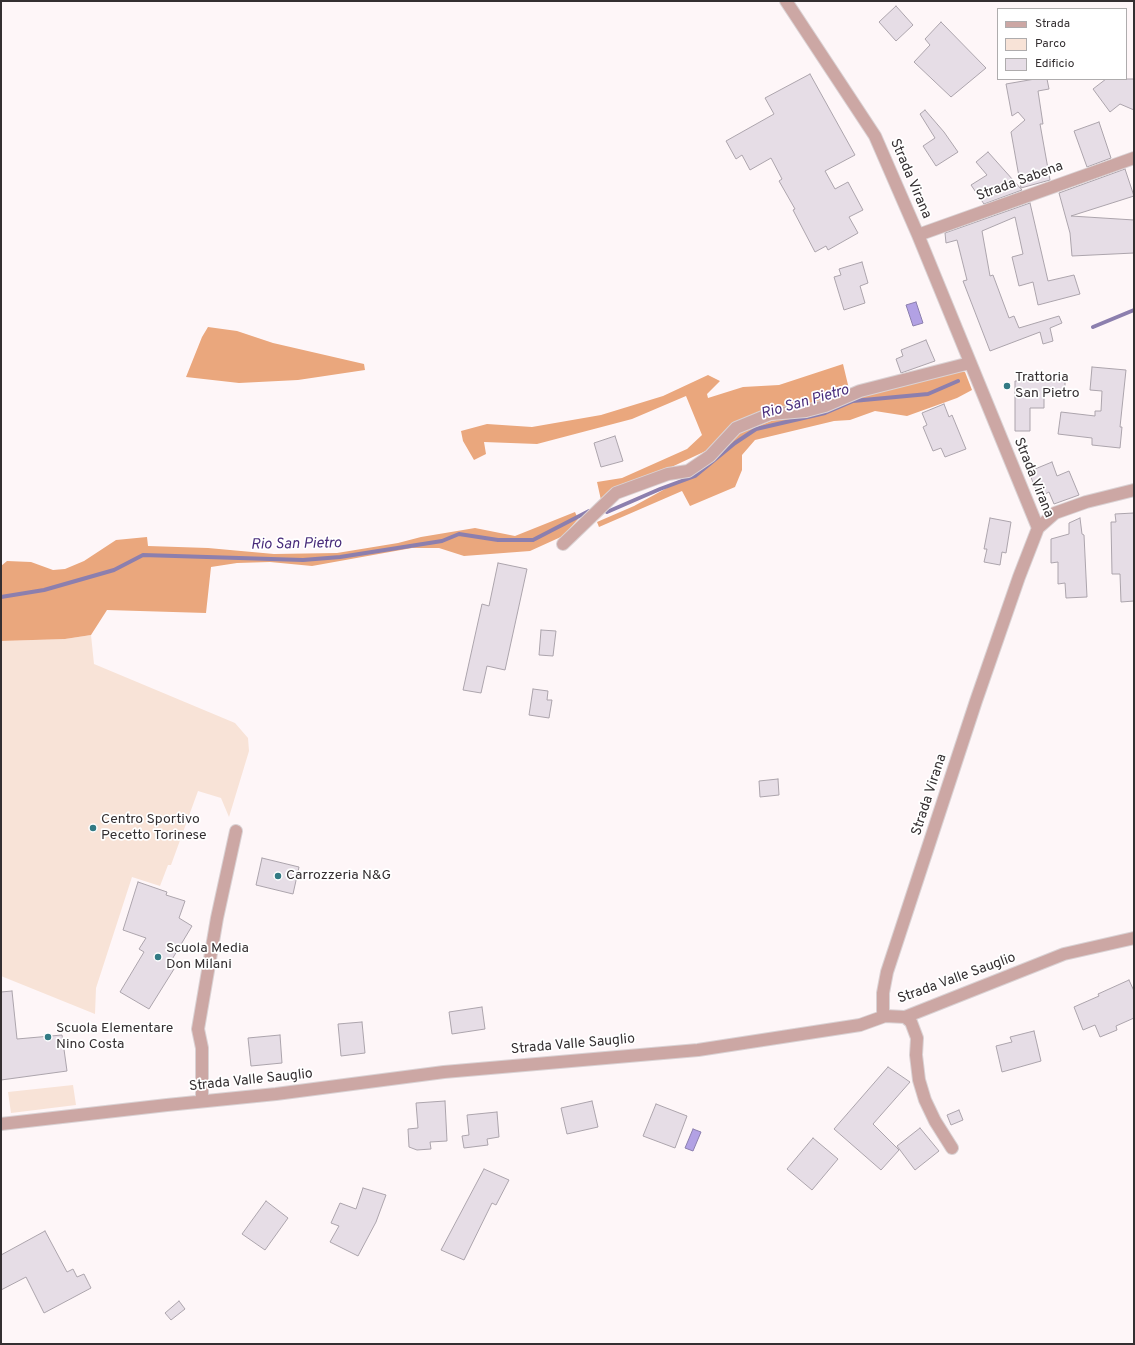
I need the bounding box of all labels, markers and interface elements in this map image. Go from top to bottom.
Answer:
legend [997,8,1127,80]
text: Strada [1035,16,1070,32]
text: Parco [1035,36,1066,52]
text: Edificio [1035,56,1074,72]
street label: Strada Virana [886,137,934,221]
street label: Strada Sabena [974,159,1066,205]
place label: Trattoria San Pietro [1015,370,1080,402]
marker: Trattoria San Pietro [1002,381,1012,391]
water label: Rio San Pietro [759,382,851,424]
street label: Strada Virana [1009,435,1057,521]
water label: Rio San Pietro [250,535,342,555]
street label: Strada Virana [909,752,951,838]
place label: Centro Sportivo Pecetto Torinese [101,812,207,844]
marker: Centro Sportivo Pecetto Torinese [88,823,98,833]
place label: Carrozzeria N&G [286,868,391,884]
marker: Carrozzeria N&G [273,871,283,881]
place label: Scuola Media Don Milani [166,941,249,974]
street label: Strada Valle Sauglio [896,950,1018,1008]
marker: Scuola Media Don Milani [153,952,163,962]
place label: Scuola Elementare Nino Costa [56,1021,173,1054]
street label: Strada Valle Sauglio [510,1031,636,1059]
marker: Scuola Elementare Nino Costa [43,1032,53,1042]
street label: Strada Valle Sauglio [188,1066,314,1096]

